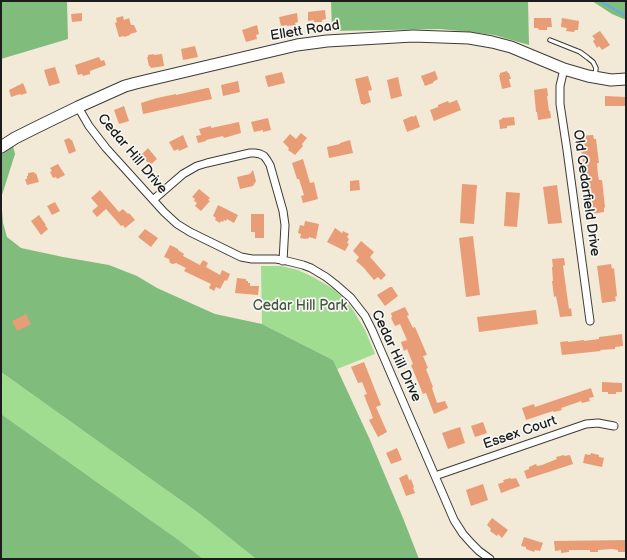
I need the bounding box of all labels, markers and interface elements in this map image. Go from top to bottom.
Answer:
street label: Ellett Road [269,17,341,45]
street label: Cedar Hill Drive [94,110,170,198]
street label: Old Cedarfield Drive [569,129,603,257]
park label: Cedar Hill Park [253,298,347,314]
street label: Cedar Hill Drive [367,307,425,405]
street label: Essex Court [481,413,559,453]

